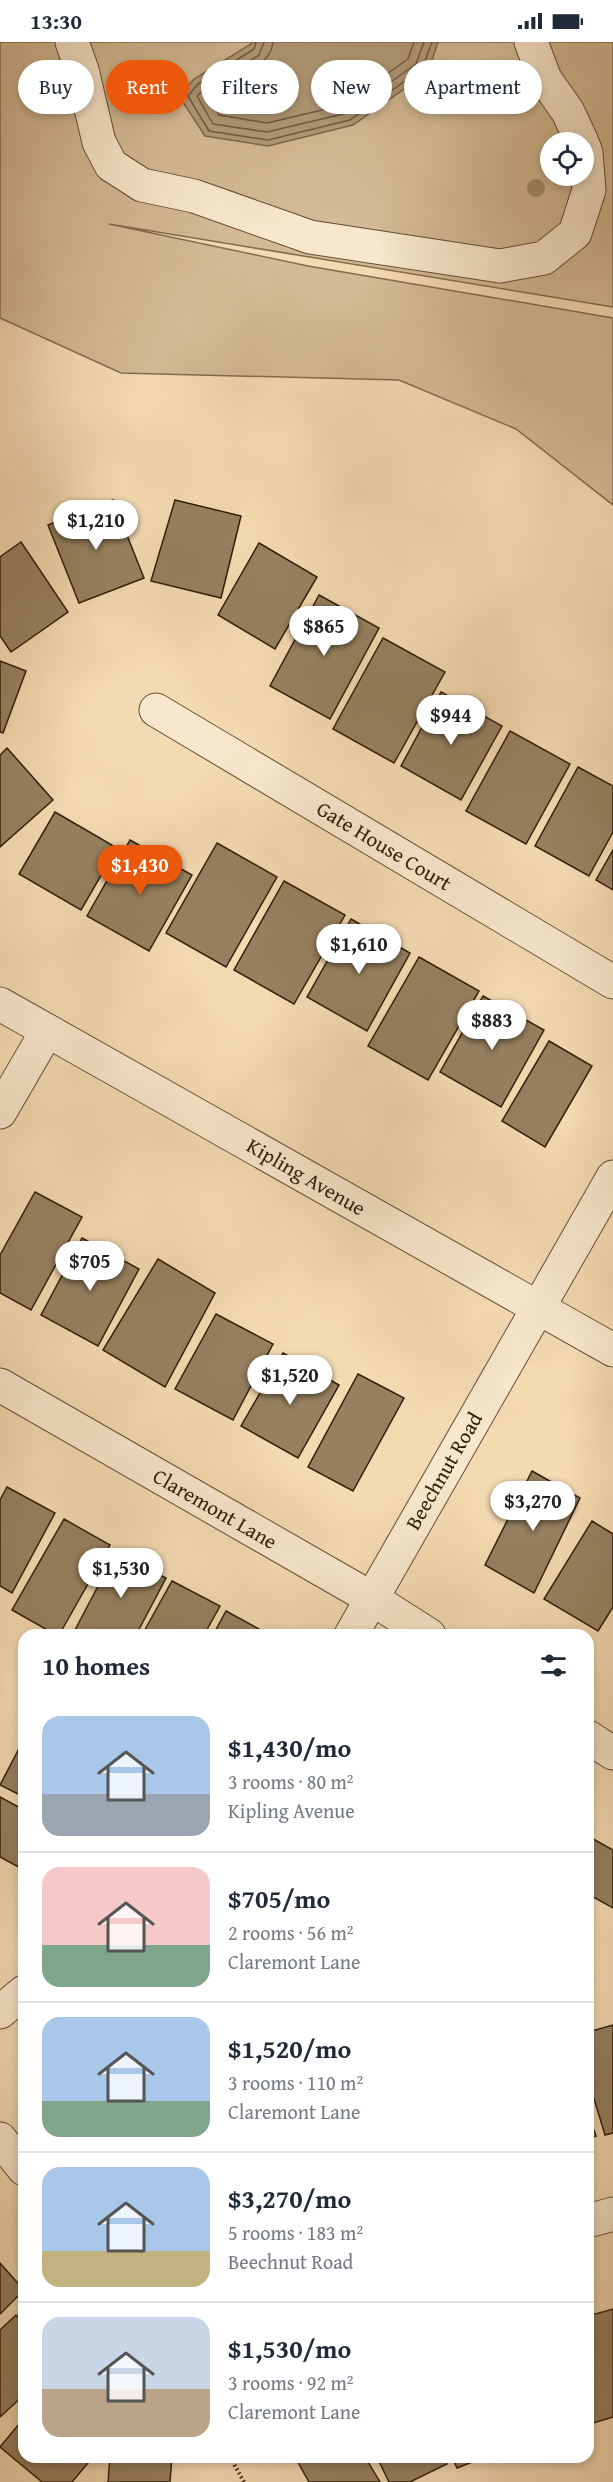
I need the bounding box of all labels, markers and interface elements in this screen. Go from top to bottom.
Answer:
text: 13:30 [30,5,82,37]
chip: Buy [18,60,94,114]
chip: Rent [106,60,189,114]
chip: Filters [201,60,299,114]
chip: New [311,60,392,114]
chip: Apartment [404,60,542,114]
map controls [540,132,594,186]
button: locate [540,132,594,186]
pin: $1,210 [47,500,145,551]
text: $1,210 [67,505,125,534]
pin: $865 [288,606,360,657]
text: $865 [303,611,345,640]
pin: $944 [415,695,487,746]
text: $944 [430,700,472,729]
street label: Gate House Court [311,793,458,898]
pin: $1,430 [91,845,189,896]
text: $1,430 [111,850,169,879]
pin: $1,610 [310,924,408,975]
text: $1,610 [330,929,388,958]
pin: $883 [456,1000,528,1051]
text: $883 [471,1005,513,1034]
street label: Kipling Avenue [241,1130,372,1223]
pin: $705 [54,1241,126,1292]
text: $705 [69,1246,111,1275]
pin: $1,520 [241,1355,339,1406]
text: $1,520 [261,1360,319,1389]
street label: Beechnut Road [397,1405,490,1535]
street label: Claremont Lane [147,1460,283,1557]
pin: $3,270 [484,1481,582,1532]
text: $3,270 [504,1486,562,1515]
pin: $1,530 [72,1548,170,1599]
text: $1,530 [92,1553,150,1582]
text: 10 homes [42,1646,150,1685]
icon: filters [537,1649,570,1682]
text: $1,430/mo [228,1728,351,1767]
icon: home [90,1740,162,1812]
text: 3 rooms · 80 m² [228,1767,354,1796]
text: Kipling Avenue [228,1796,355,1825]
text: $705/mo [228,1879,330,1918]
icon: home [90,1891,162,1963]
text: 2 rooms · 56 m² [228,1918,354,1947]
text: Claremont Lane [228,1947,360,1976]
text: $1,520/mo [228,2029,351,2068]
icon: home [90,2041,162,2113]
text: 3 rooms · 110 m² [228,2068,363,2097]
text: Claremont Lane [228,2097,360,2126]
text: $3,270/mo [228,2179,351,2218]
icon: home [90,2191,162,2263]
text: 5 rooms · 183 m² [228,2218,363,2247]
text: Beechnut Road [228,2247,353,2276]
text: $1,530/mo [228,2329,351,2368]
icon: home [90,2341,162,2413]
text: 3 rooms · 92 m² [228,2368,354,2397]
text: Claremont Lane [228,2397,360,2426]

